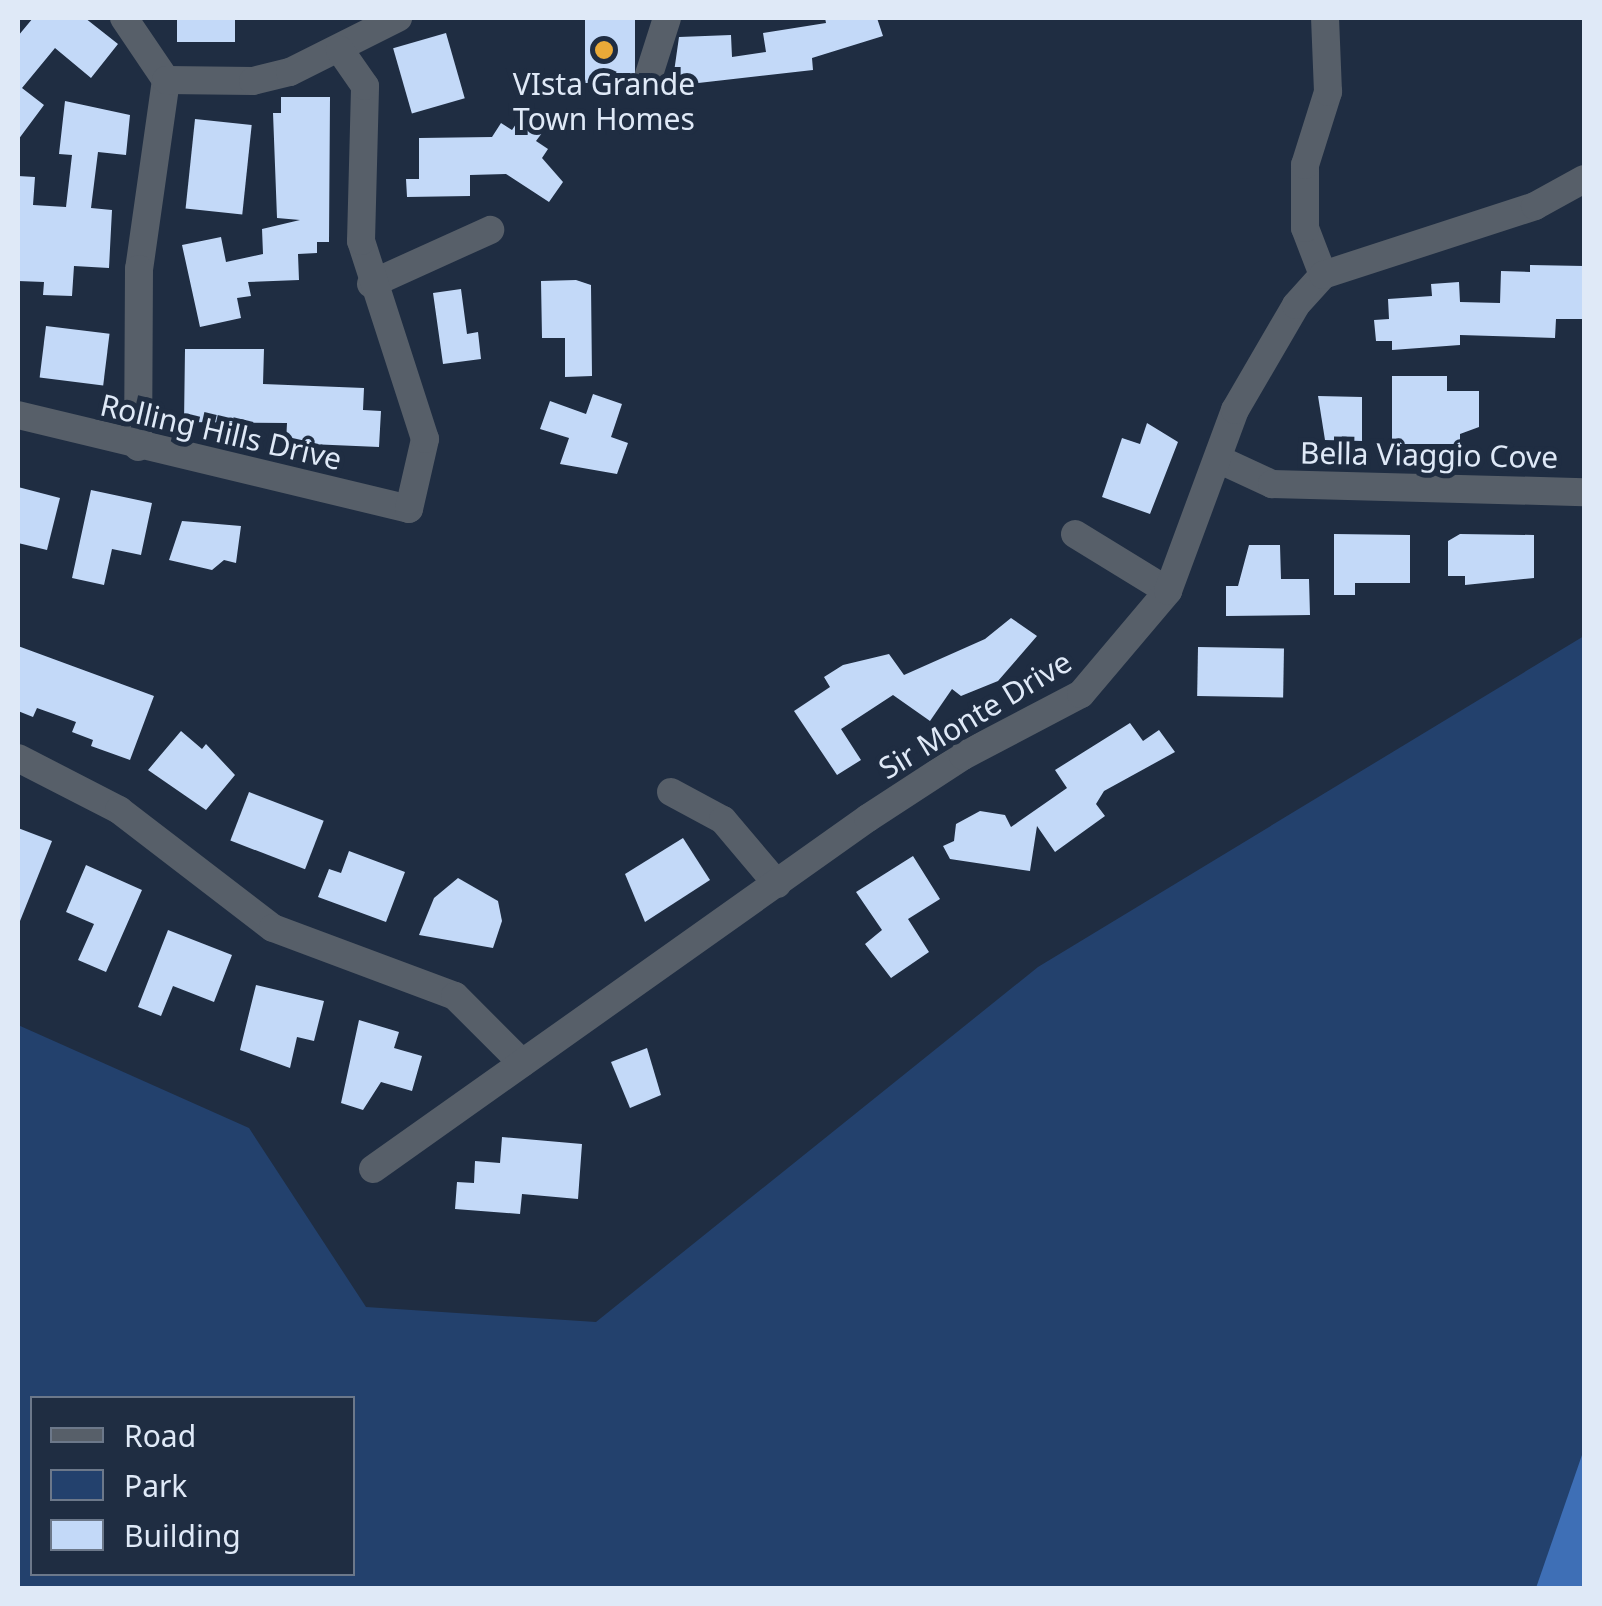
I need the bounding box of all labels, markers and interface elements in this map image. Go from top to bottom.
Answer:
marker: VIsta Grande Town Homes [593,39,615,61]
place label: VIsta Grande Town Homes [513,66,695,136]
street label: Rolling Hills Drive [97,387,345,477]
street label: Bella Viaggio Cove [1300,435,1558,475]
street label: Sir Monte Drive [872,643,1078,787]
legend [30,1396,355,1576]
text: Road [124,1415,196,1456]
text: Park [124,1465,187,1506]
text: Building [124,1515,241,1556]

